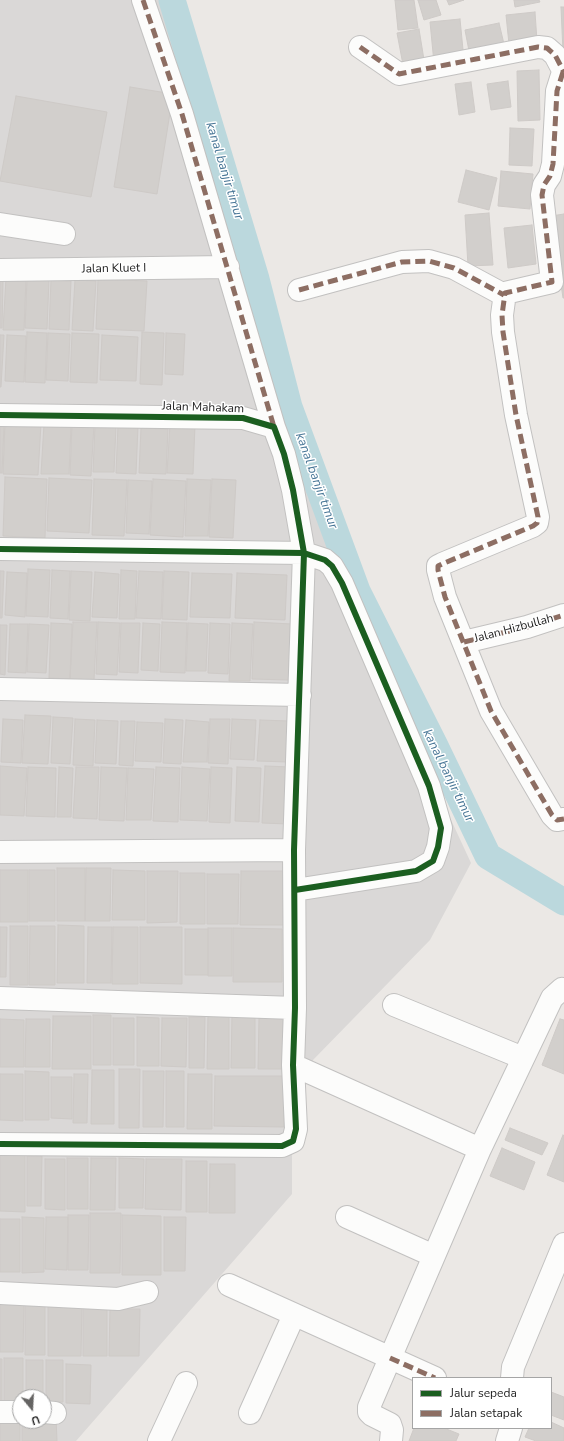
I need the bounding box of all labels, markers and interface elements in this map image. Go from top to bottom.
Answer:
water label: kanal banjir timur [202,120,246,222]
street label: Jalan Kluet I [82,261,146,277]
street label: Jalan Mahakam [162,399,244,417]
water label: kanal banjir timur [291,431,341,531]
street label: Jalan Hizbullah [473,611,555,647]
water label: kanal banjir timur [419,727,477,825]
legend [412,1377,552,1429]
text: Jalur sepeda [450,1385,517,1401]
north arrow [12,1389,52,1429]
text: Jalan setapak [450,1405,522,1421]
text: U [29,1412,42,1428]

